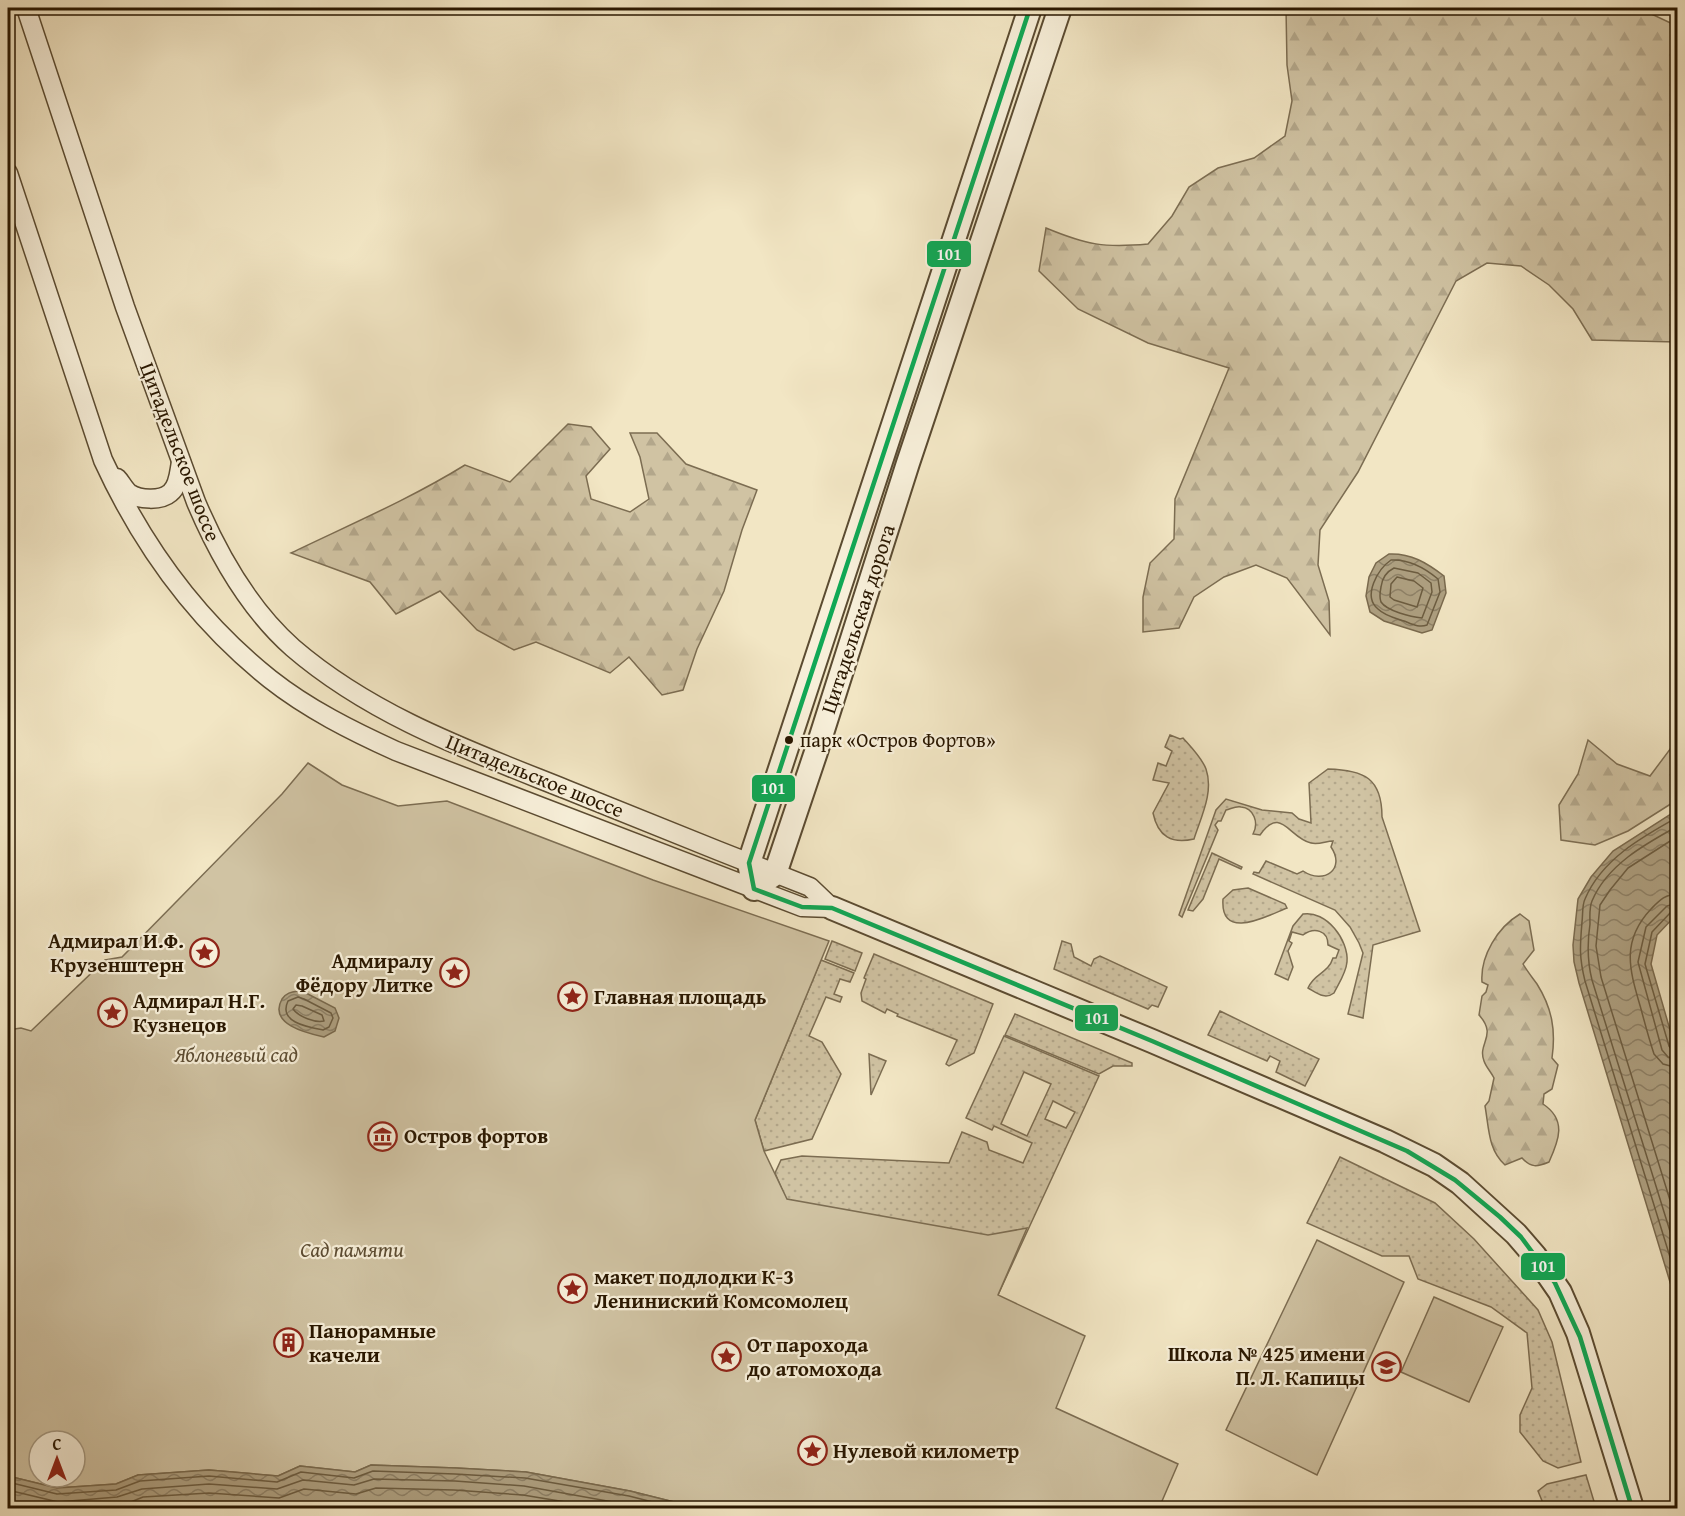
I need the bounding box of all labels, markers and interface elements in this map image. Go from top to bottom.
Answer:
line badge: 101 [926,240,972,268]
text: 101 [937,242,961,266]
street label: Цитадельское шоссе [132,358,229,546]
street label: Цитадельская дорога [812,520,903,718]
place label: парк «Остров Фортов» [800,725,996,754]
street label: Цитадельское шоссе [442,726,629,825]
marker: парк «Остров Фортов» [783,734,795,746]
line badge: 101 [751,774,796,803]
text: 101 [761,776,785,800]
place label: Адмирал И.Ф. Крузенштерн [48,925,184,980]
place icon: Адмирал И.Ф. Крузенштерн [189,937,221,969]
place label: Адмиралу Фёдору Литке [296,945,433,1000]
place icon: Адмиралу Фёдору Литке [438,957,470,989]
place icon: Главная площадь [557,981,589,1013]
place label: Главная площадь [594,981,767,1012]
place label: Адмирал Н.Г. Кузнецов [133,985,265,1040]
place icon: Адмирал Н.Г. Кузнецов [96,997,128,1029]
line badge: 101 [1074,1004,1119,1032]
text: 101 [1085,1006,1109,1030]
park label: Яблоневый сад [173,1039,298,1070]
museum icon: Остров фортов [367,1120,399,1152]
place label: Остров фортов [404,1120,548,1151]
park label: Cад памяти [300,1234,404,1265]
line badge: 101 [1520,1252,1566,1281]
text: 101 [1531,1254,1555,1278]
place label: макет подлодки К-3 Лениниский Комсомолец [594,1261,849,1316]
place icon: макет подлодки К-3 Лениниский Комсомолец [557,1273,589,1305]
place label: Панорамные качели [309,1315,436,1370]
building icon: Панорамные качели [272,1327,304,1359]
place label: От парохода до атомохода [747,1329,882,1384]
place label: Школа № 425 имени П. Л. Капицы [1168,1338,1365,1393]
place icon: От парохода до атомохода [710,1341,742,1373]
school or university icon: Школа № 425 имени П. Л. Капицы [1370,1350,1402,1382]
north arrow [27,1429,87,1489]
text: С [52,1432,62,1456]
place icon: Нулевой километр [796,1435,828,1467]
place label: Нулевой километр [833,1435,1019,1466]

